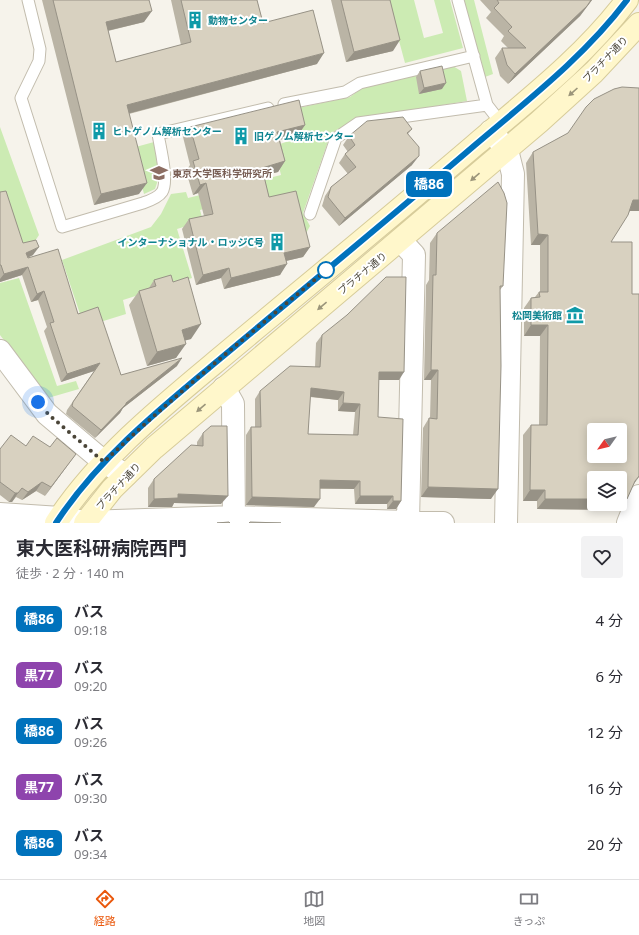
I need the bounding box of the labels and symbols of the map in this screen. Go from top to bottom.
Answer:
building icon: 動物センター [185,10,205,30]
place label: 動物センター [208,13,268,27]
street label: プラチナ通り [579,33,631,85]
one-way arrow [568,87,578,96]
building icon: ヒトゲノム解析センター [89,121,109,141]
place label: ヒトゲノム解析センター [112,124,222,138]
building icon: 旧ゲノム解析センター [231,126,251,146]
place label: 旧ゲノム解析センター [254,129,354,143]
school or university icon: 東京大学医科学研究所 [149,163,169,183]
place label: 東京大学医科学研究所 [172,166,272,180]
line badge: 橋86 [406,171,452,197]
one-way arrow [470,173,480,182]
building icon: インターナショナル・ロッジC号 [267,232,287,252]
place label: インターナショナル・ロッジC号 [118,235,264,249]
street label: プラチナ通り [335,248,389,298]
unlabelled marker [317,261,335,279]
one-way arrow [317,302,328,311]
museum icon: 松岡美術館 [565,305,585,325]
place label: 松岡美術館 [512,308,562,322]
your location [28,392,48,412]
one-way arrow [196,403,206,412]
north arrow [587,423,627,463]
street label: プラチナ通り [92,459,144,513]

